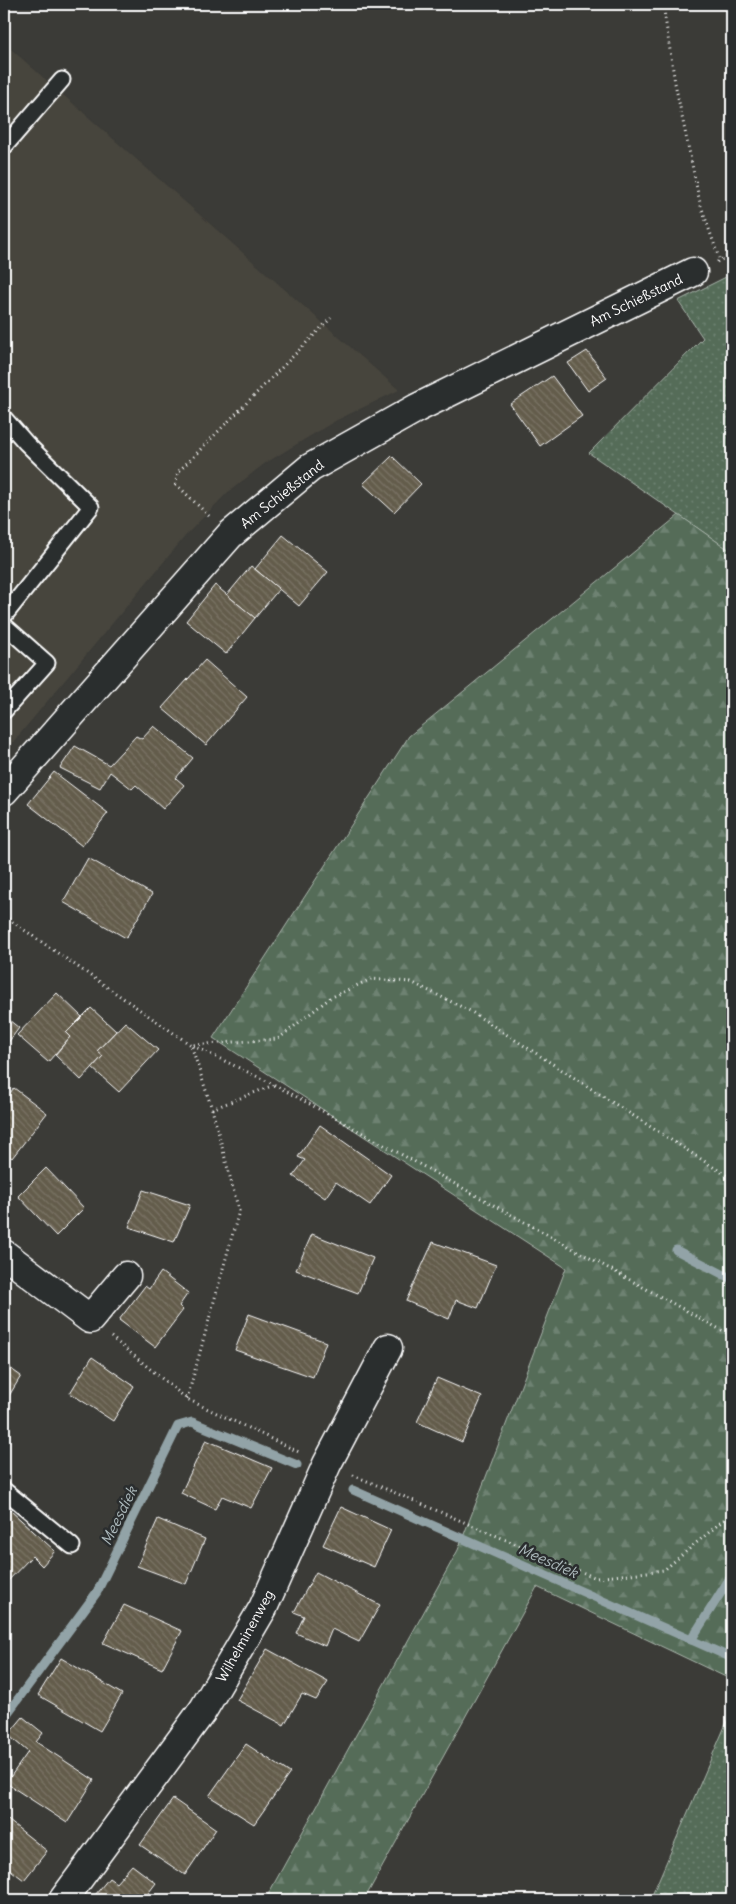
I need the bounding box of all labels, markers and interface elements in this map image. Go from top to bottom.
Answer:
street label: Am Schießstand [587,270,685,330]
street label: Am Schießstand [237,456,327,532]
water label: Meesdiek [96,1482,141,1548]
water label: Meesdiek [516,1539,582,1583]
street label: Wilhelminenweg [212,1587,278,1685]

